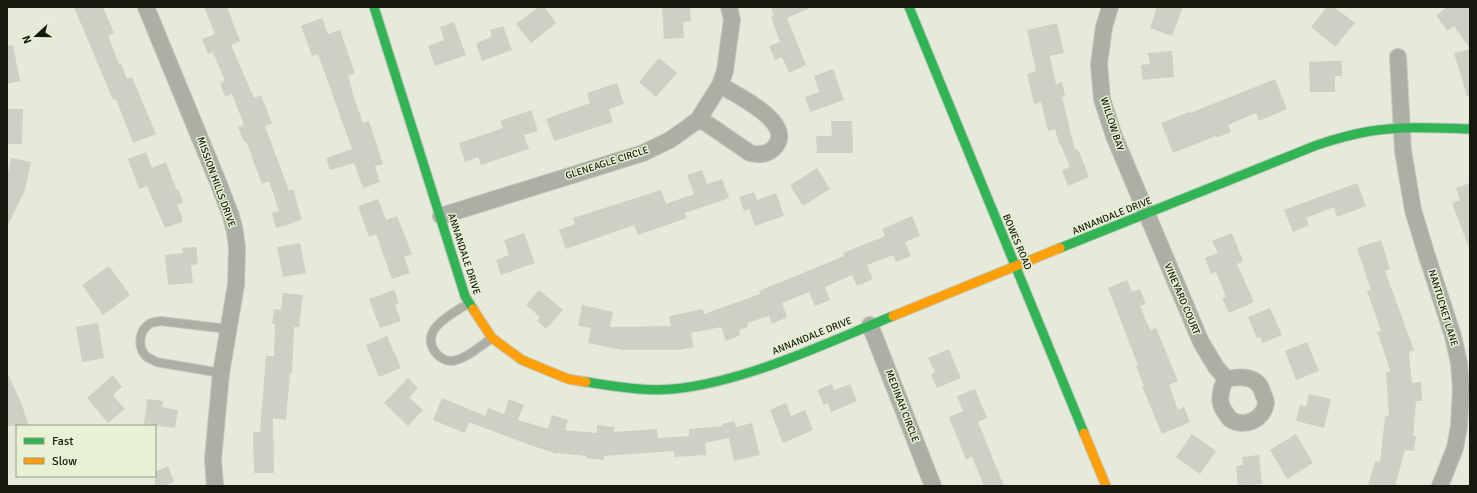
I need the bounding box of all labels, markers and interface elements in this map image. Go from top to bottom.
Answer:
north arrow [16,16,56,56]
text: N [20,34,35,45]
street label: WILLOW BAY [1098,96,1126,152]
street label: MISSION HILLS DRIVE [194,135,238,229]
street label: GLENEAGLE CIRCLE [564,144,650,182]
street label: ANNANDALE DRIVE [1070,194,1154,237]
street label: ANNANDALE DRIVE [445,212,483,297]
street label: BOWES ROAD [1000,212,1034,272]
street label: VINEYARD COURT [1162,261,1202,337]
street label: NANTUCKET LANE [1426,268,1460,348]
street label: ANNANDALE DRIVE [770,314,854,357]
street label: MEDINAH CIRCLE [883,368,921,444]
legend [16,425,156,477]
text: Fast [52,434,73,449]
text: Slow [52,454,77,469]

